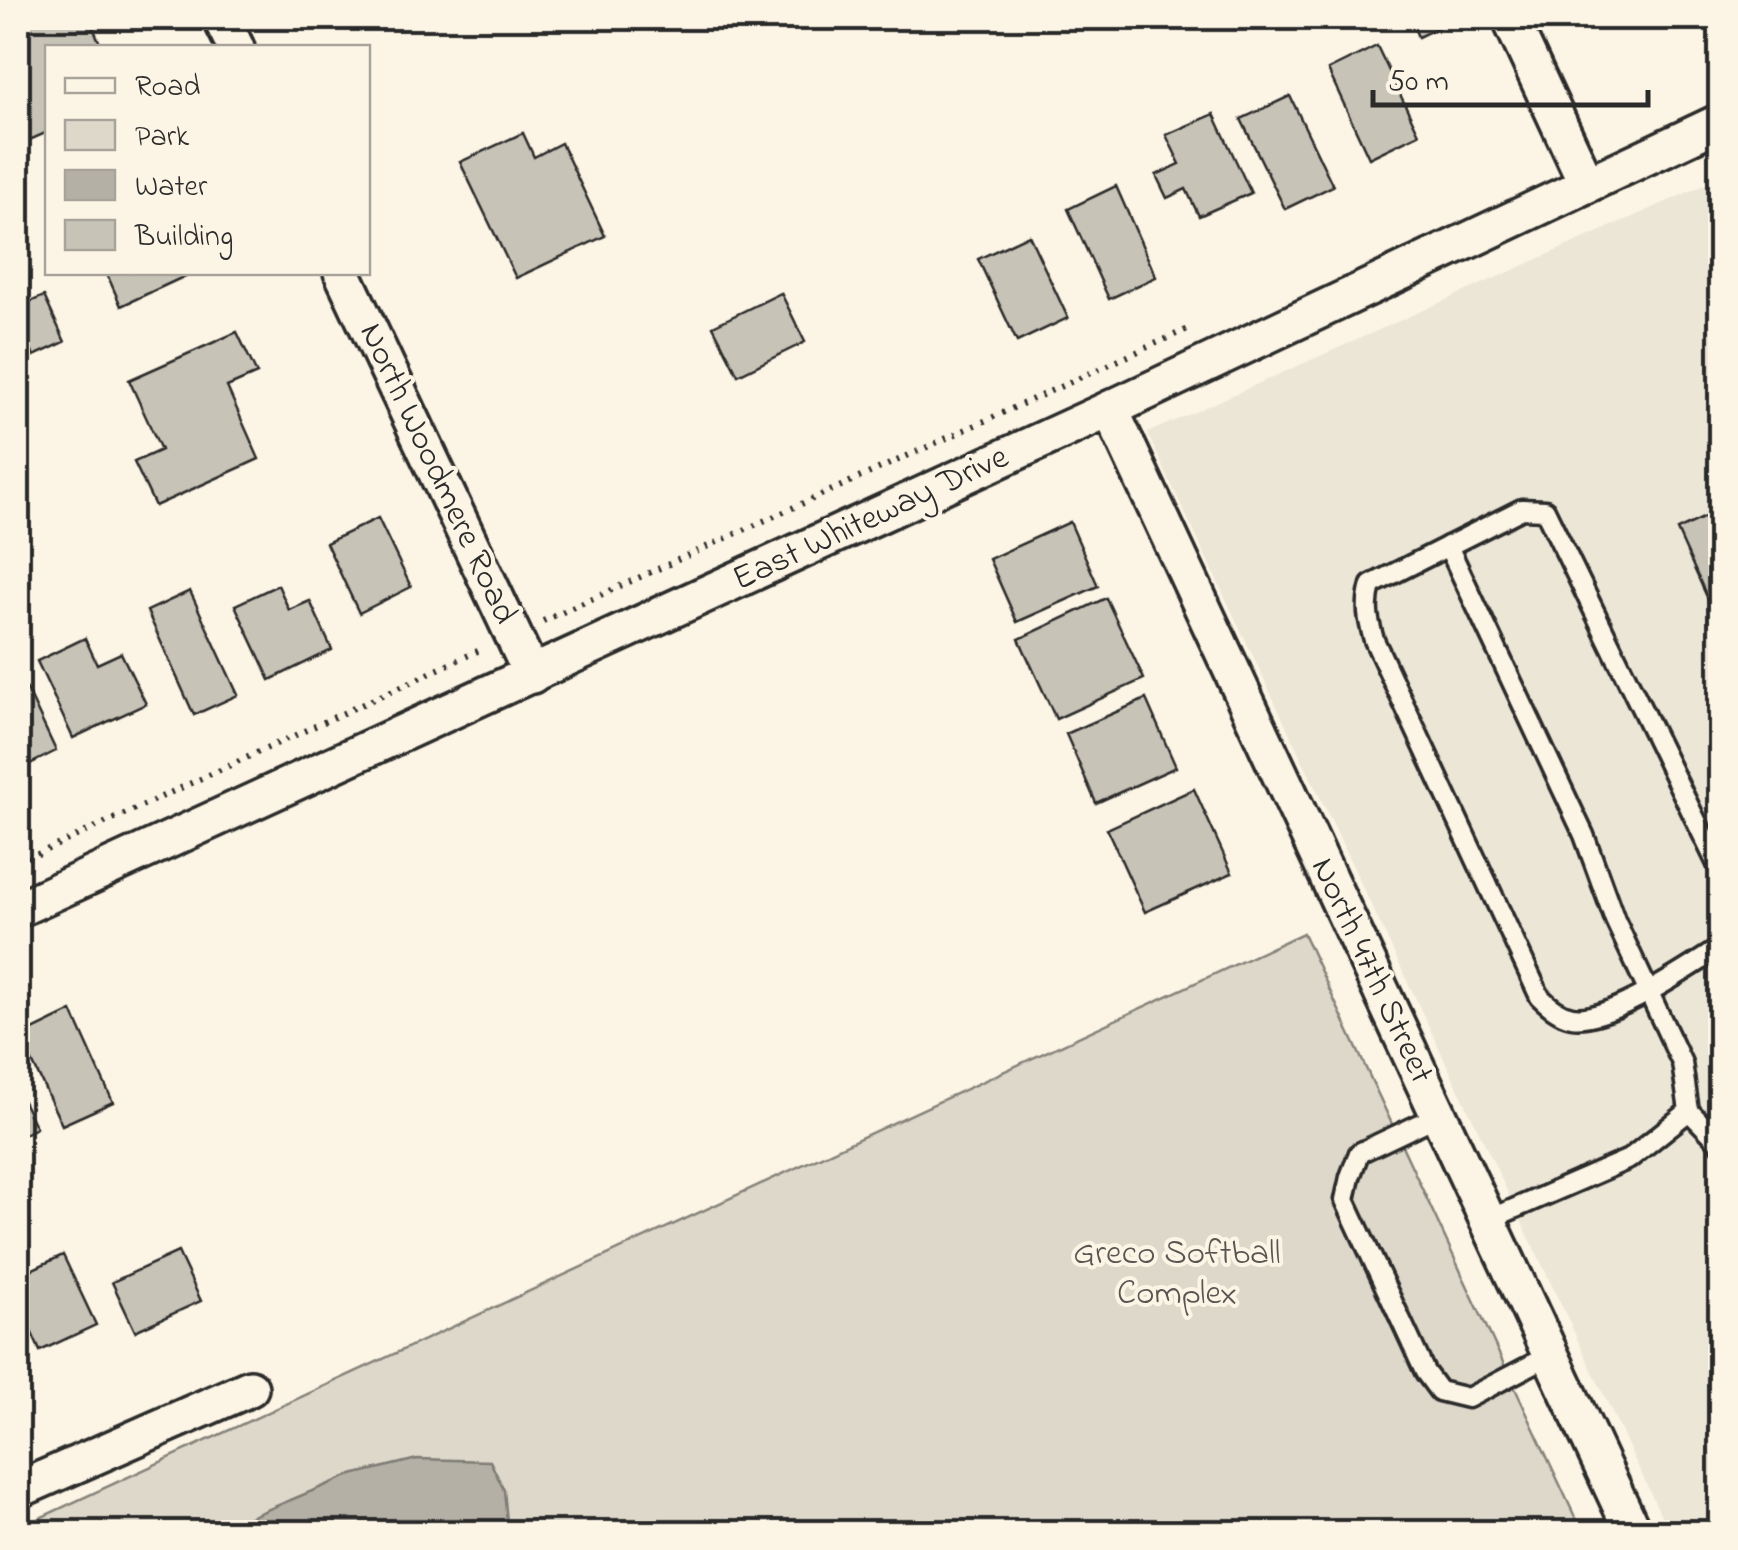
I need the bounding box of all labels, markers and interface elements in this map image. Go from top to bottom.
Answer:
legend [45,45,370,275]
scale bar [1373,45,1648,107]
text: 50 m [1388,61,1449,105]
text: Road [135,66,200,110]
text: Park [135,116,190,160]
text: Water [135,166,208,210]
text: Building [134,216,233,260]
street label: North Woodmere Road [345,315,529,633]
street label: East Whiteway Drive [725,433,1018,605]
street label: North 47th Street [1296,850,1446,1093]
park label: Greco Softball Complex [1073,1229,1281,1320]

